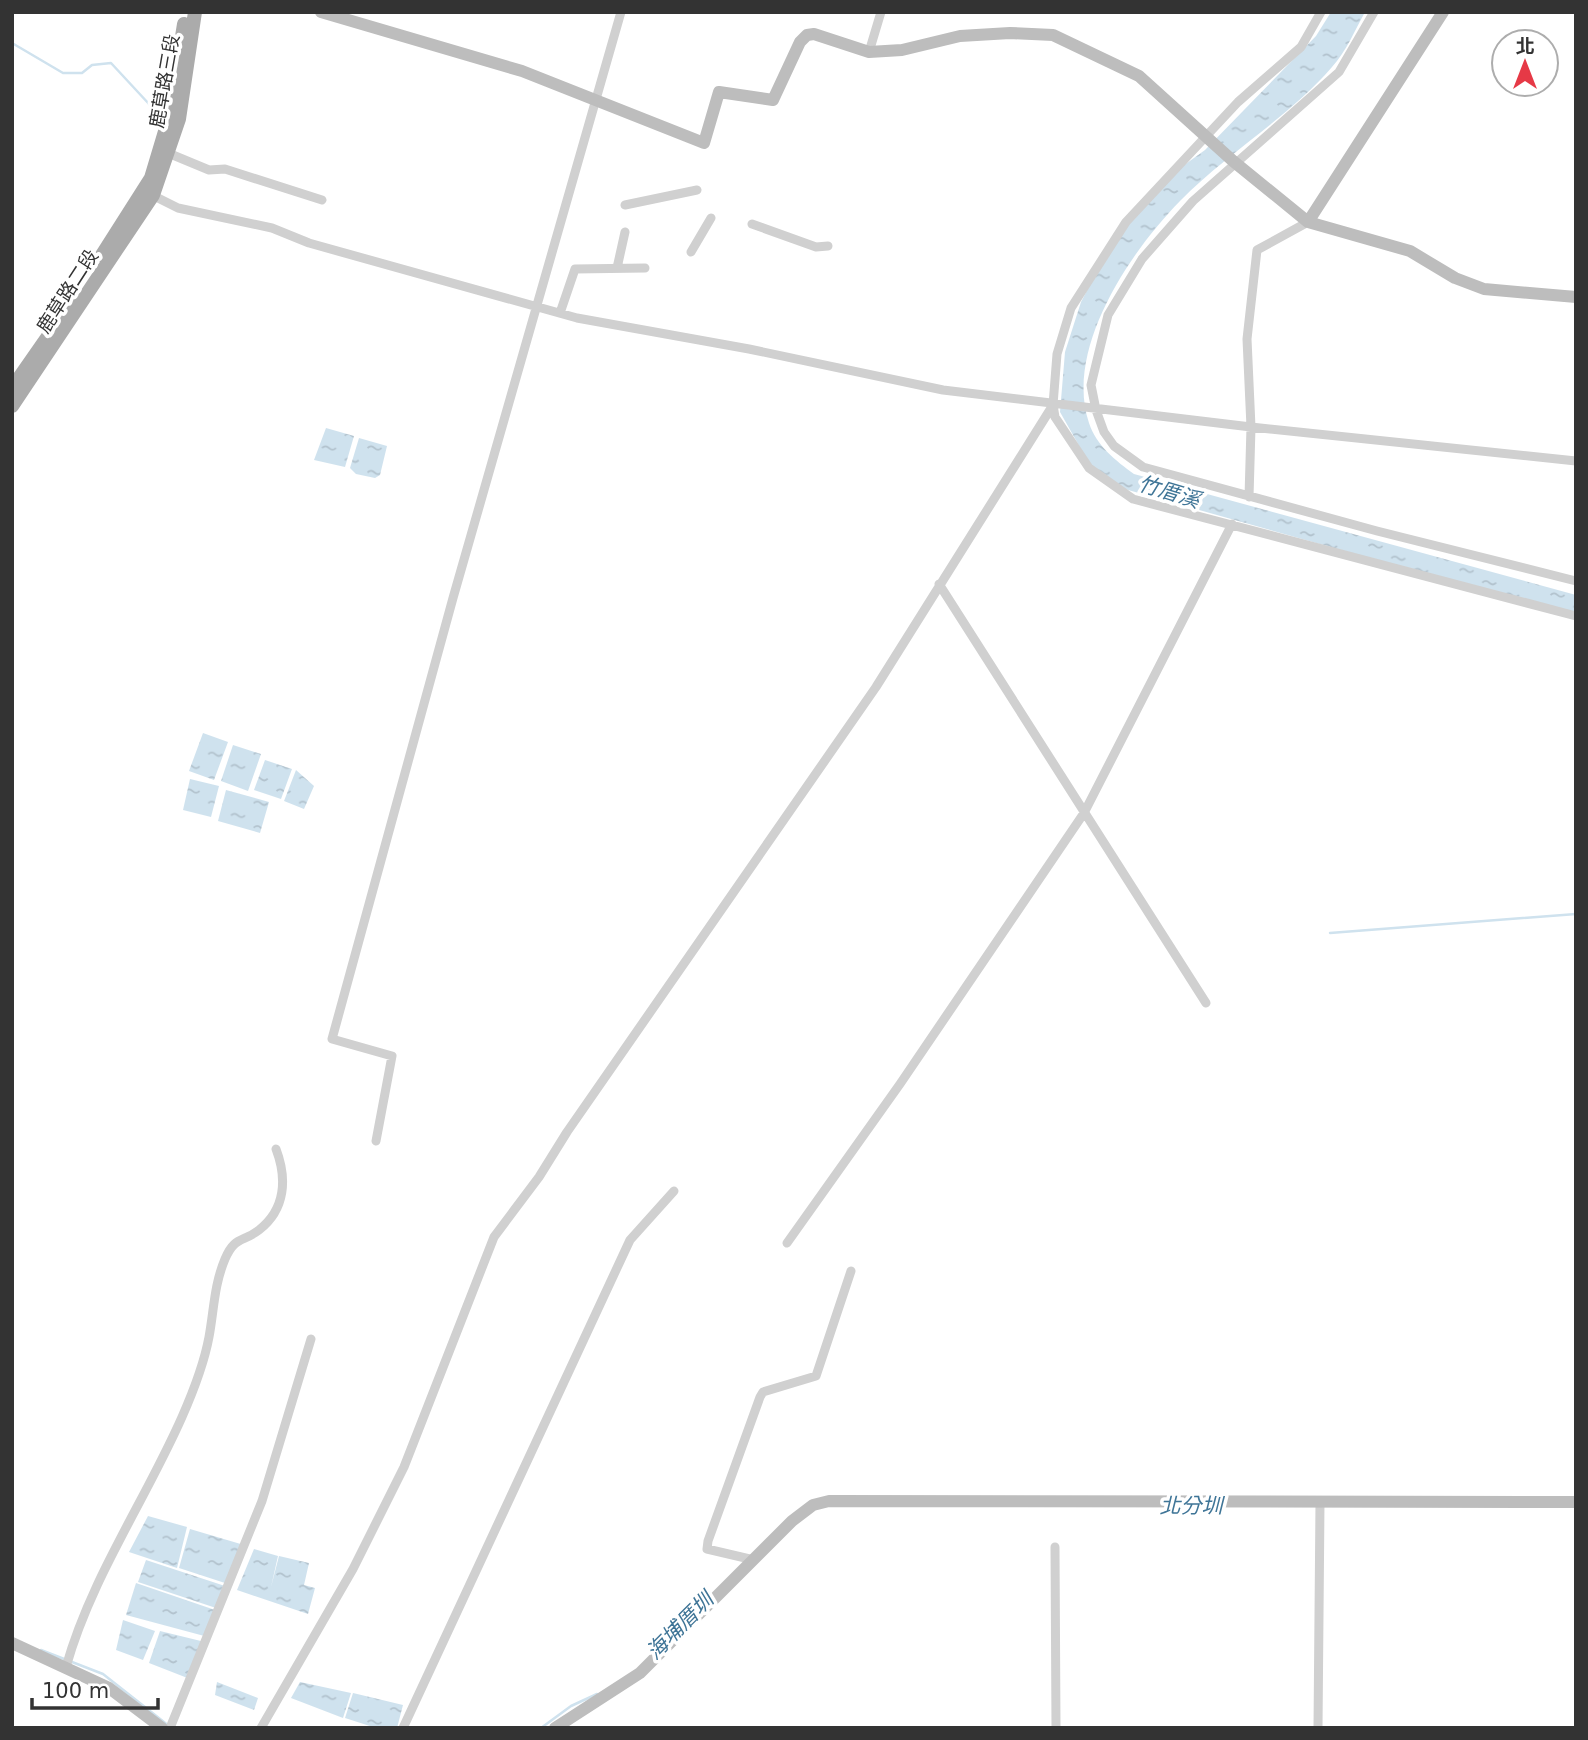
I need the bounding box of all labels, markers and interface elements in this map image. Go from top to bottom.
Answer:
north arrow [1490,28,1560,98]
street label: 鹿草路三段 [145,32,183,130]
text: 北 [1515,35,1535,57]
street label: 鹿草路二段 [32,245,102,337]
water label: 竹厝溪 [1135,471,1206,514]
water label: 北分圳 [1160,1494,1225,1518]
water label: 海埔厝圳 [642,1586,720,1664]
scale bar [32,1666,158,1710]
text: 100 m [42,1679,109,1703]

